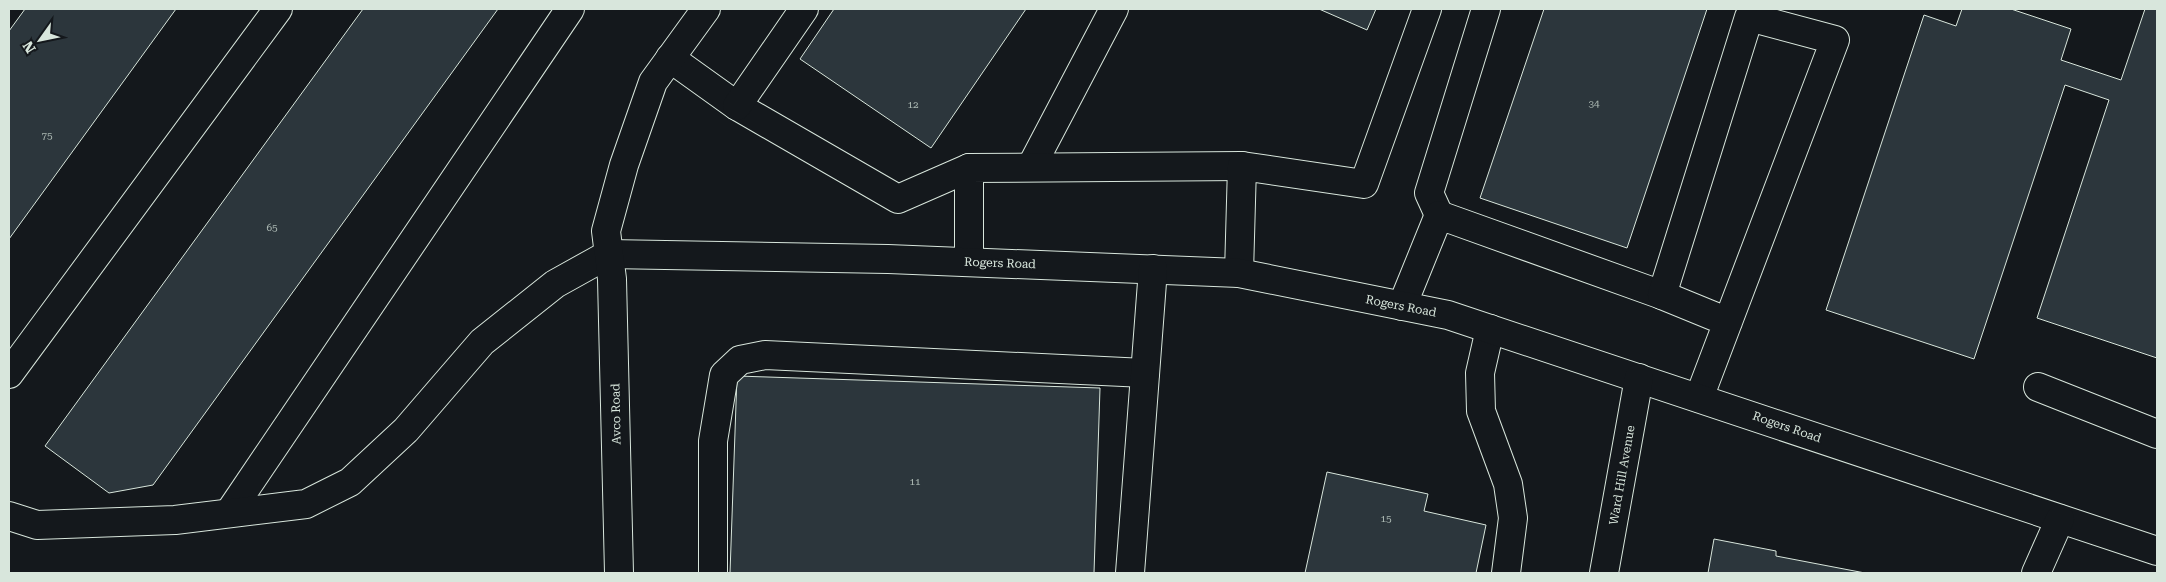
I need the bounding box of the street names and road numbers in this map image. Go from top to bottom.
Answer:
street label: Rogers Road [964,255,1036,271]
street label: Rogers Road [1364,292,1438,320]
street label: Avco Road [608,383,624,445]
street label: Rogers Road [1751,409,1823,445]
street label: Ward Hill Avenue [1606,424,1638,526]

